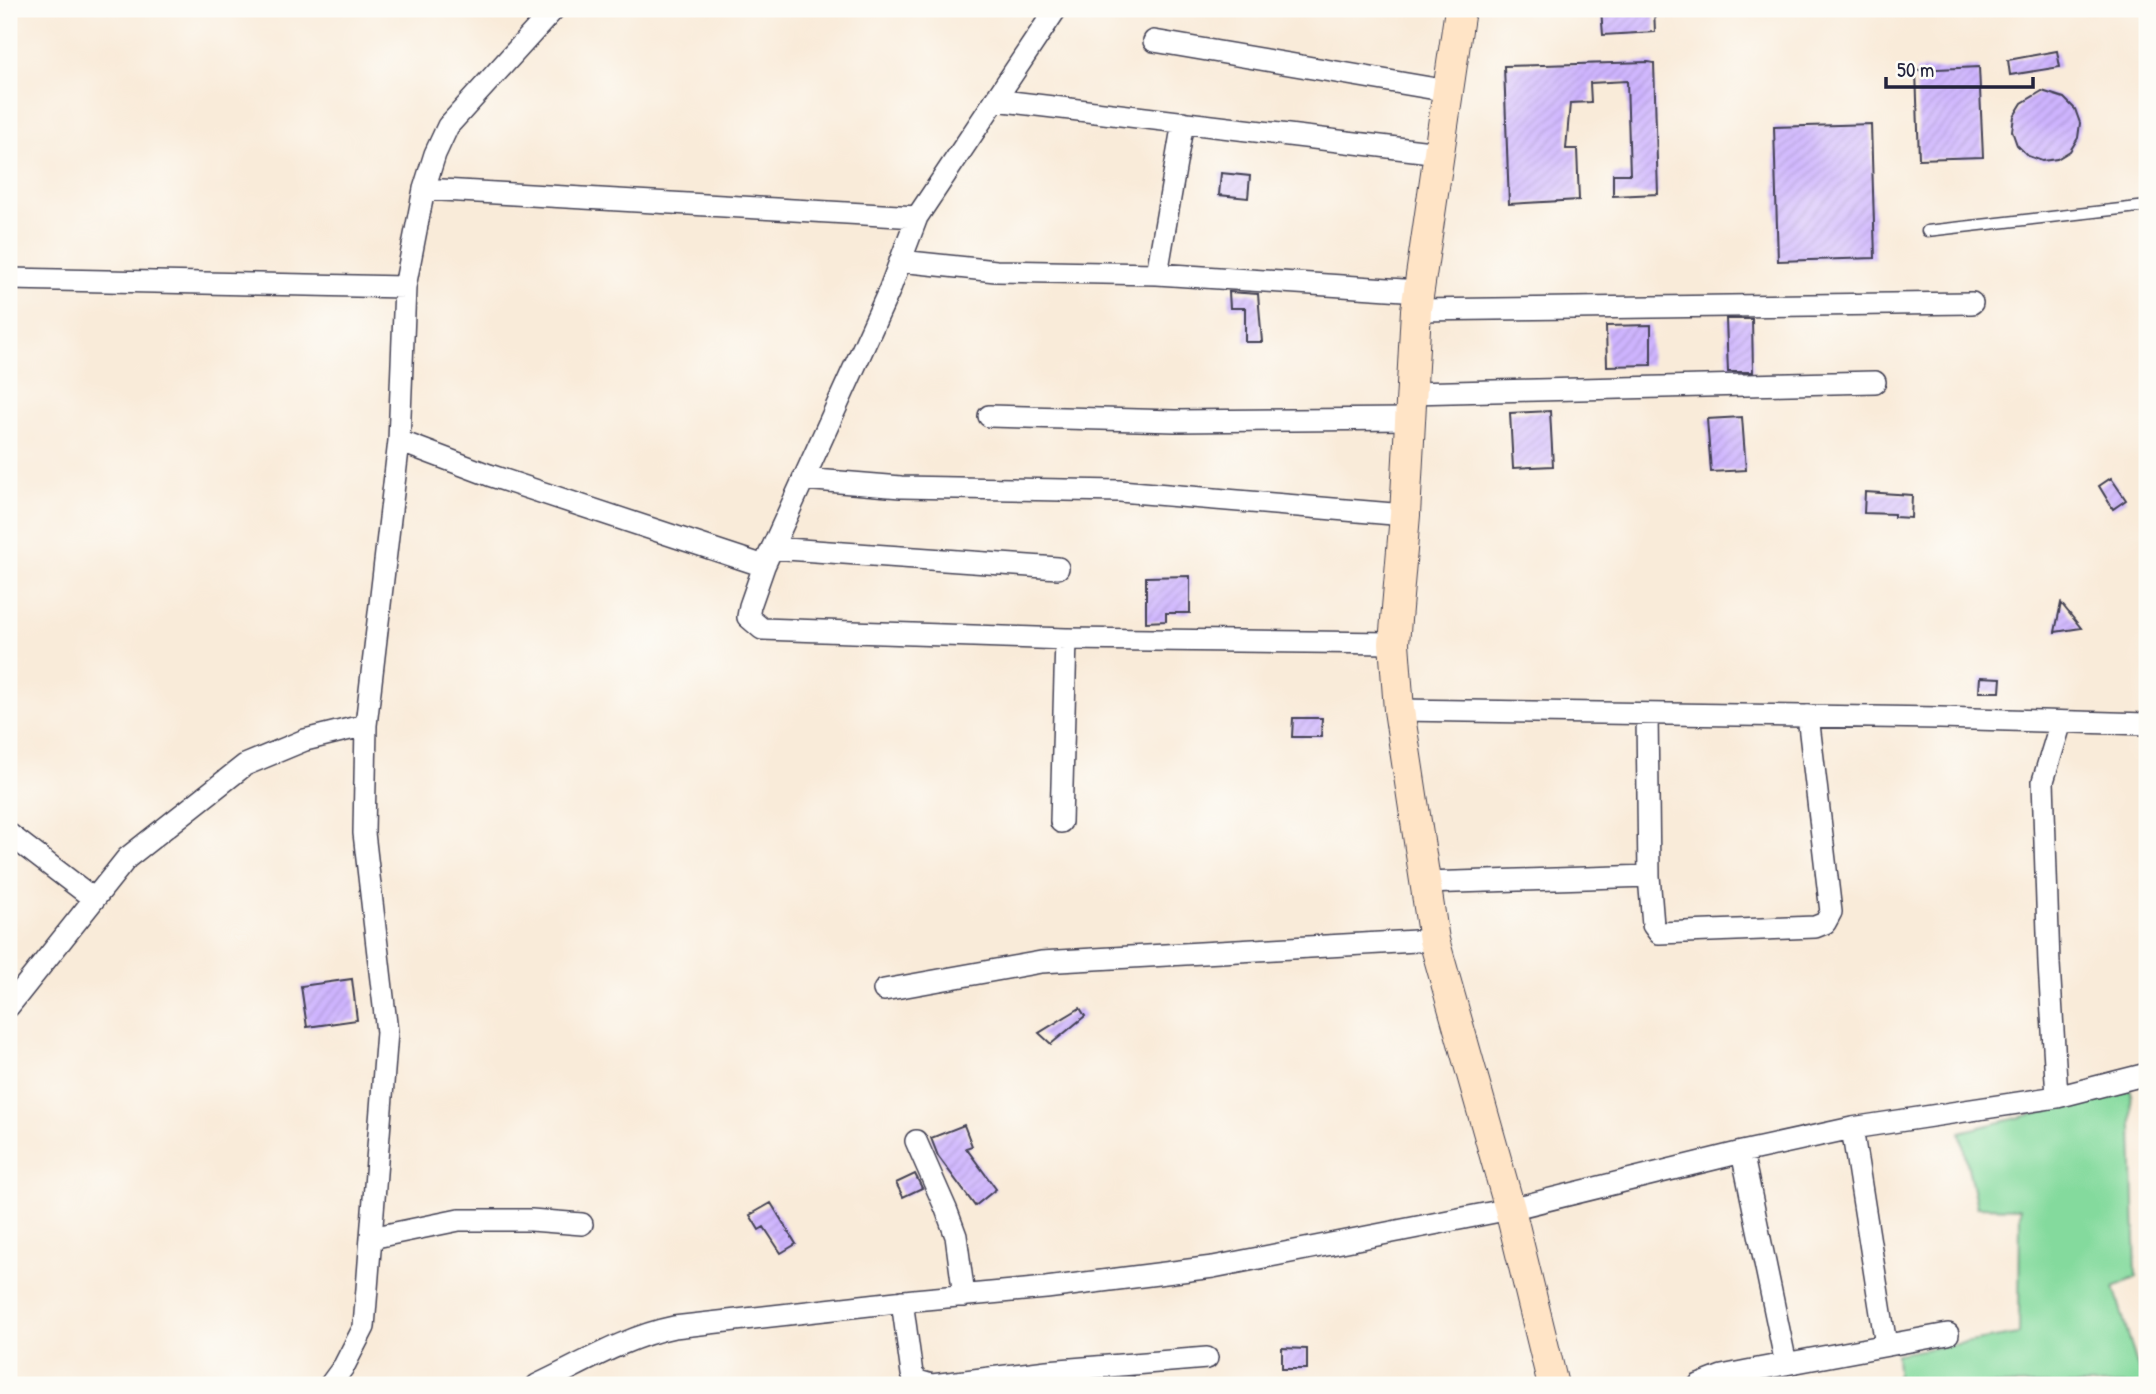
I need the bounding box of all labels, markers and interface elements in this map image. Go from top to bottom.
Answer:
scale bar [1886,46,2034,90]
text: 50 m [1897,55,1934,84]

